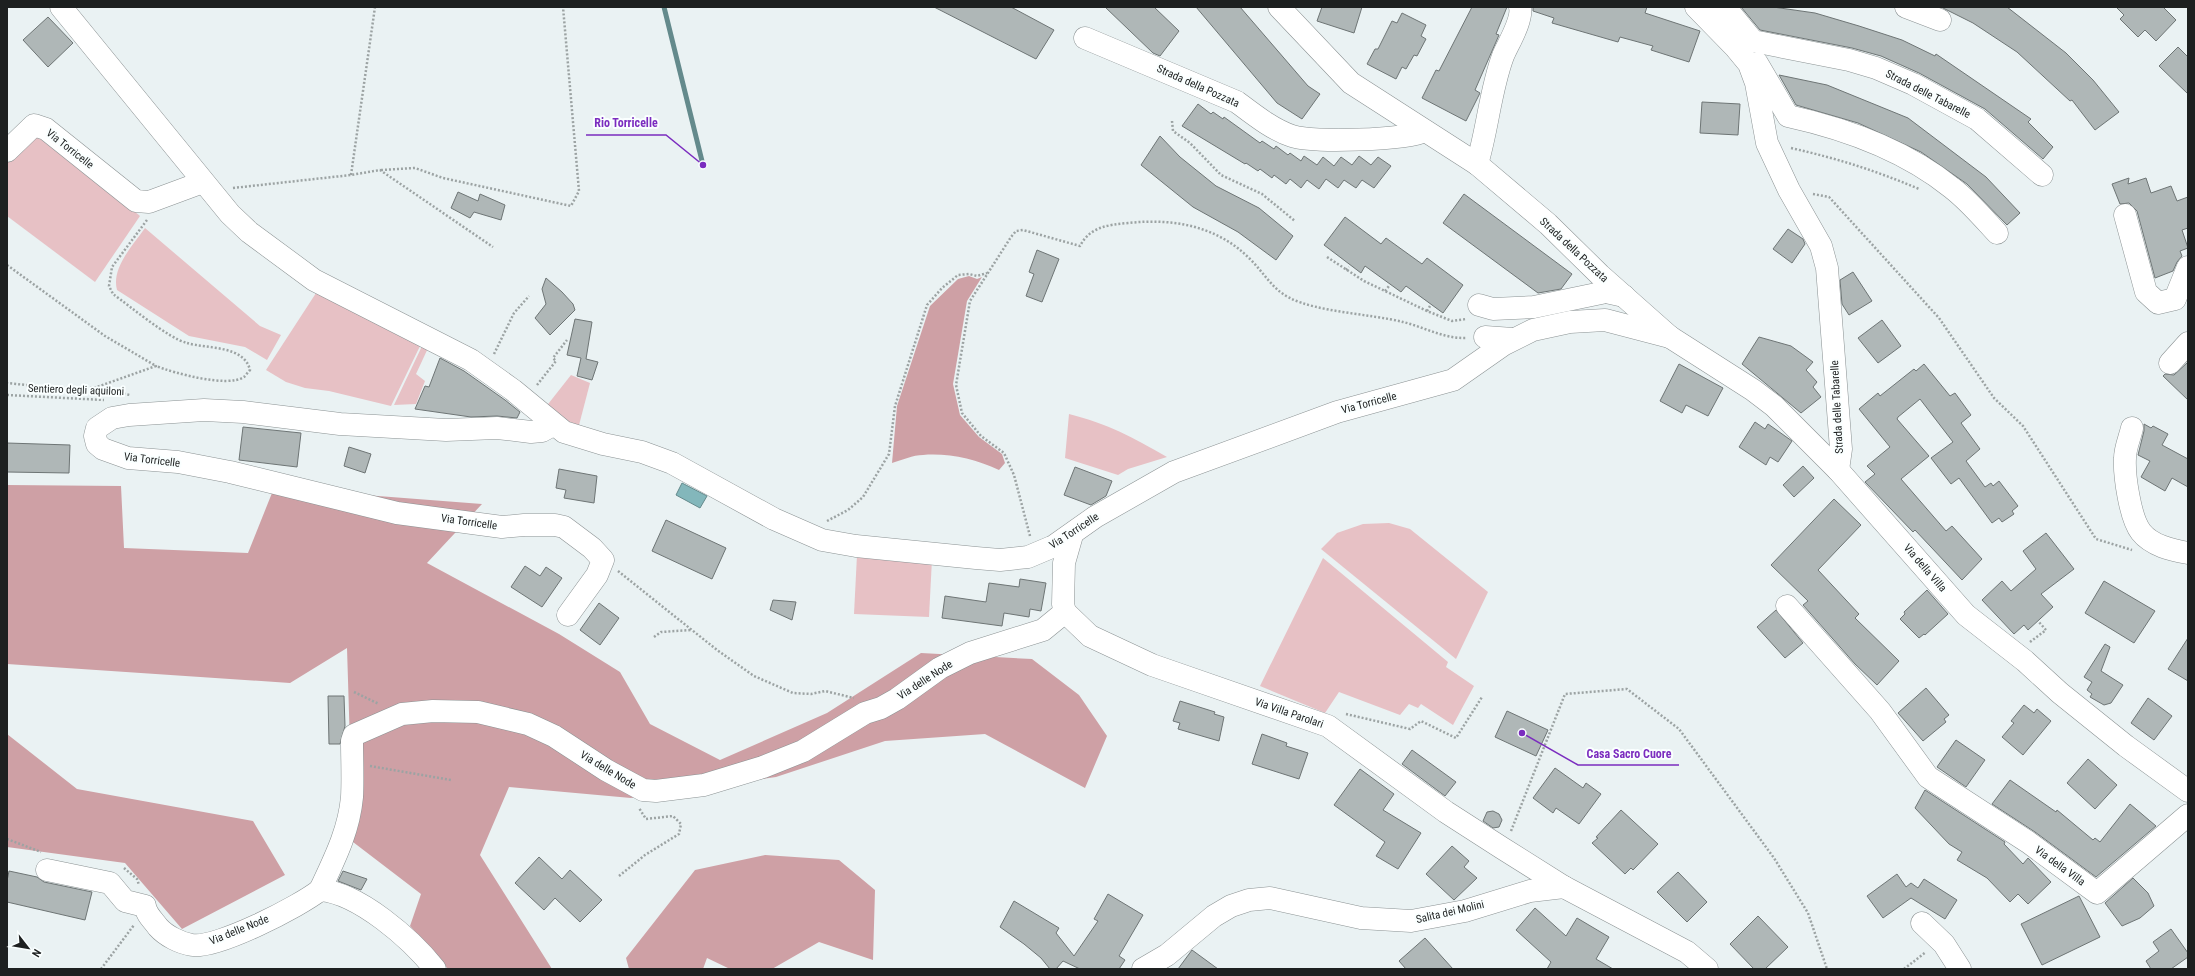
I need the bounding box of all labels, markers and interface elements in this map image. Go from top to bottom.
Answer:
street label: Strada della Pozzata [1155,62,1241,110]
street label: Strada delle Tabarelle [1883,67,1973,121]
callout: Rio Torricelle [586,111,666,135]
text: Rio Torricelle [594,116,658,130]
street label: Via Torricelle [44,126,96,172]
street label: Strada della Pozzata [1537,215,1611,285]
street label: Strada delle Tabarelle [1828,360,1846,454]
street label: Sentiero degli aquiloni [28,382,124,398]
street label: Via Torricelle [1340,389,1398,417]
street label: Via Torricelle [123,450,181,470]
street label: Via Torricelle [1047,510,1101,552]
street label: Via Torricelle [440,512,498,532]
street label: Via della Villa [1901,541,1949,595]
street label: Via delle Node [895,657,955,703]
street label: Via Villa Parolari [1253,695,1325,731]
callout: Casa Sacro Cuore [1578,741,1679,765]
text: Casa Sacro Cuore [1587,747,1672,761]
street label: Via delle Node [578,748,638,792]
street label: Via della Villa [2032,843,2088,889]
street label: Salita dei Molini [1415,898,1485,926]
street label: Via delle Node [207,912,271,948]
north arrow [8,928,48,968]
text: N [29,947,43,959]

